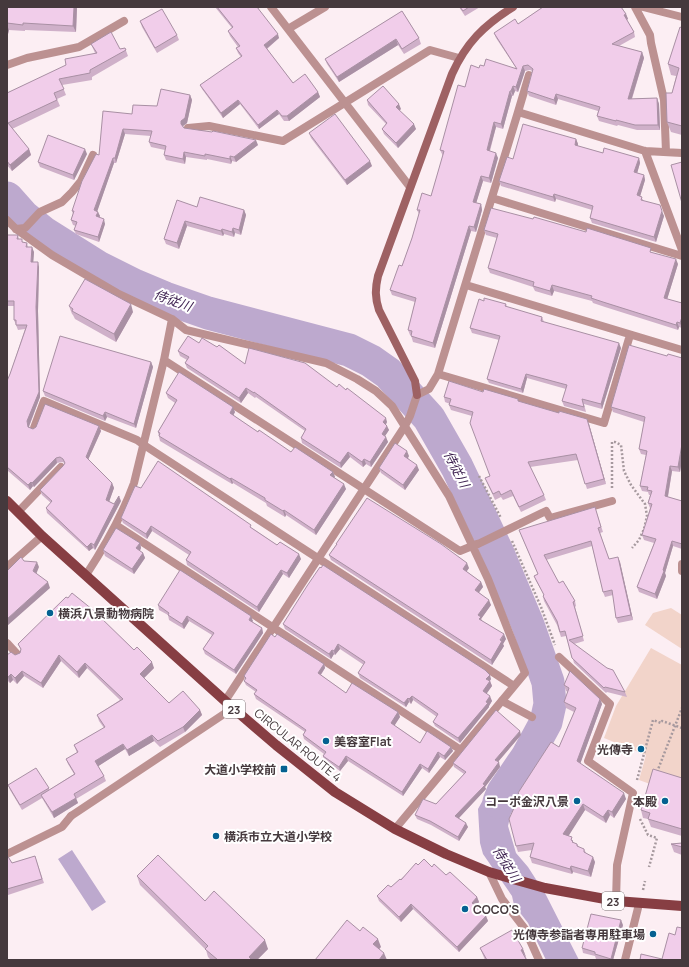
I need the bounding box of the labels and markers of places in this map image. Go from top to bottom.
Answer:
place label: 横浜八景動物病院 [58,605,154,622]
marker: 横浜八景動物病院 [45,608,55,618]
place label: 美容室Flat [334,733,392,750]
marker: 美容室Flat [321,736,331,746]
place label: 光傳寺 [597,741,633,758]
marker: 光傳寺 [636,744,646,754]
place label: 大道小学校前 [204,761,276,778]
marker: 大道小学校前 [279,764,289,774]
place label: コーポ金沢八景 [485,793,569,810]
place label: 本殿 [633,793,657,810]
marker: コーポ金沢八景 [572,796,582,806]
marker: 本殿 [660,796,670,806]
place label: 横浜市立大道小学校 [224,828,332,845]
marker: 横浜市立大道小学校 [211,831,221,841]
place label: COCO'S [473,901,519,918]
marker: COCO'S [460,904,470,914]
place label: 光傳寺参詣者専用駐車場 [513,926,645,943]
marker: 光傳寺参詣者専用駐車場 [648,929,658,939]

